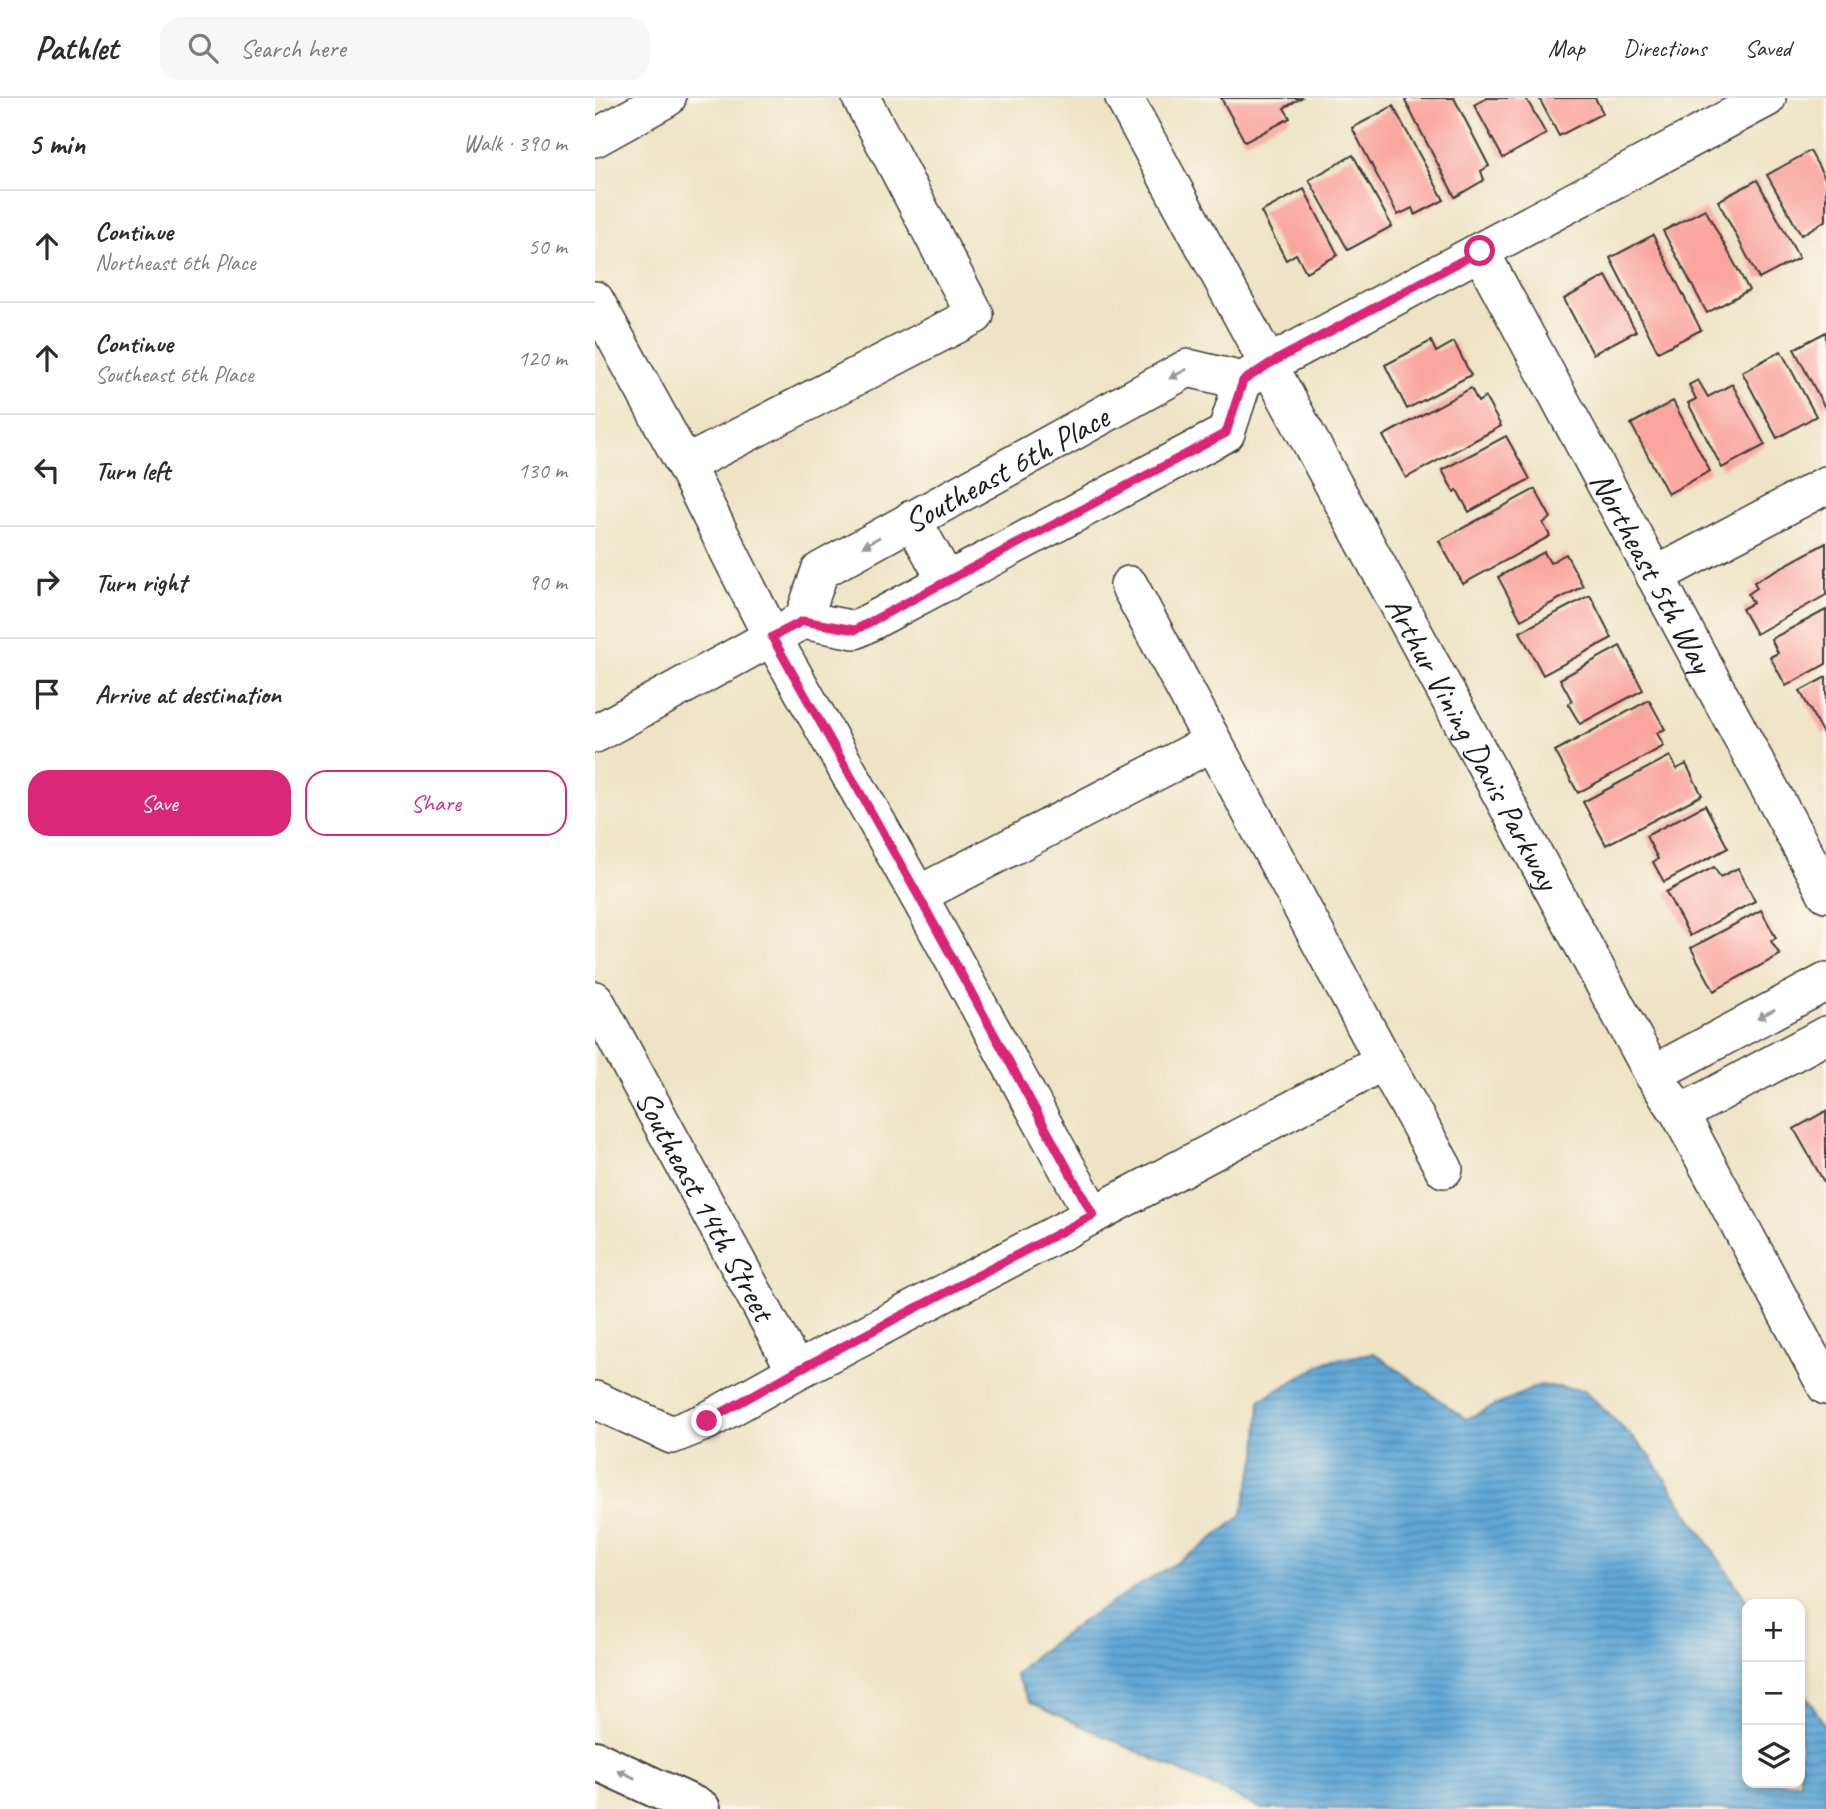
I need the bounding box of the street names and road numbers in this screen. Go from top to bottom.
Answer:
street label: Southeast 6th Place [897,395,1118,543]
street label: Northeast 5th Way [1581,464,1724,682]
street label: Arthur Vining Davis Parkway [1376,589,1570,899]
street label: Southeast 14th Street [626,1083,786,1330]

